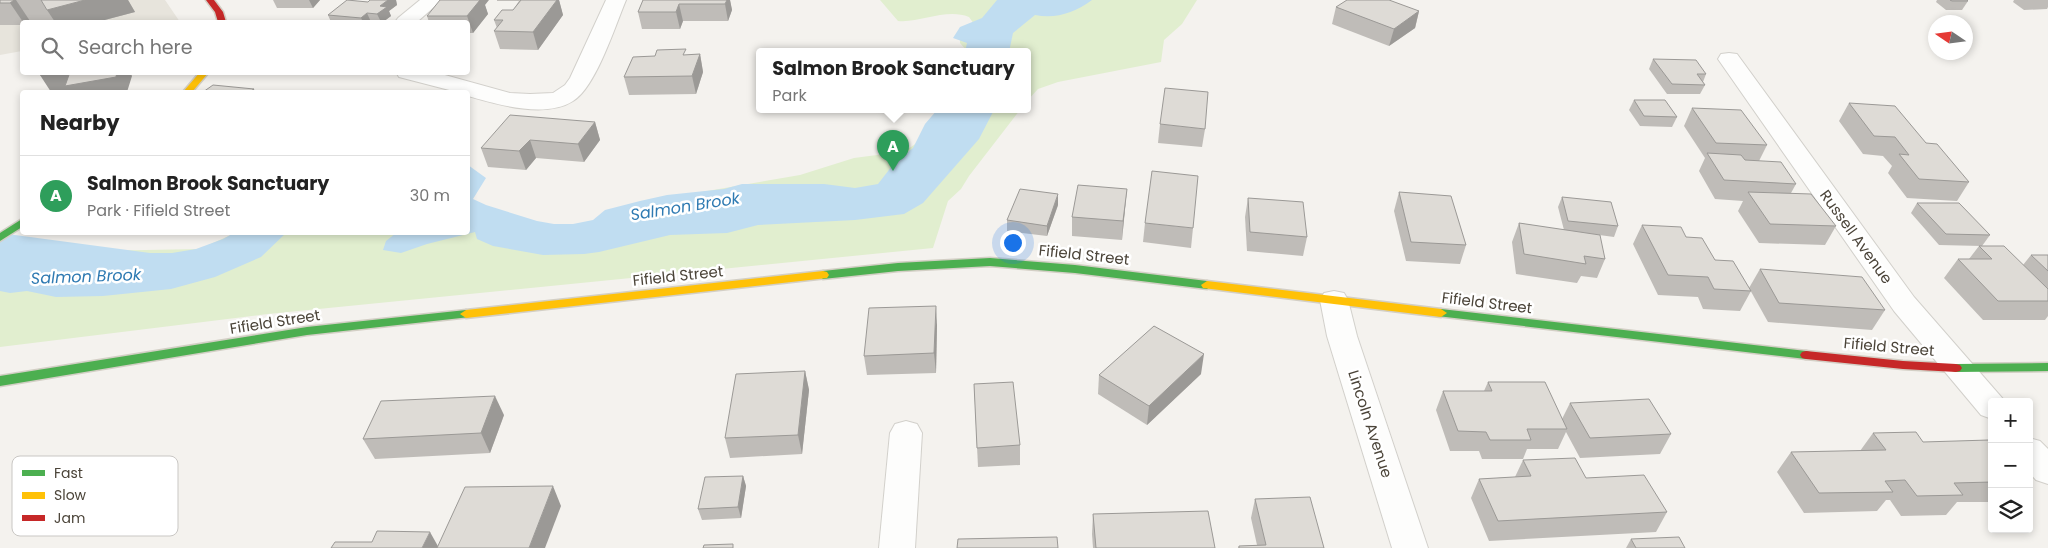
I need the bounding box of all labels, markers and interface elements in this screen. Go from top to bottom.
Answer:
north arrow [1928,15,1973,60]
search box [20,20,470,75]
icon: search [38,34,66,62]
text: Search here [78,34,192,61]
popup [756,48,1031,113]
text: Salmon Brook Sanctuary [772,55,1015,82]
text: Park [772,84,807,107]
text: Nearby [40,108,120,137]
pin: A [877,130,909,171]
text: Salmon Brook Sanctuary [87,170,329,197]
text: A [50,184,62,207]
text: 30 m [410,184,450,207]
street label: Russell Avenue [1815,185,1898,288]
water label: Salmon Brook [629,186,742,226]
text: Park · Fifield Street [87,199,230,222]
your location [1000,230,1026,256]
street label: Fifield Street [1038,239,1130,270]
street label: Fifield Street [632,260,724,291]
water label: Salmon Brook [31,263,142,290]
street label: Fifield Street [1441,287,1533,318]
street label: Fifield Street [228,304,321,339]
street label: Fifield Street [1843,332,1935,361]
street label: Lincoln Avenue [1343,367,1398,480]
map controls [1988,398,2033,533]
button: + [1988,398,2033,443]
button: − [1988,443,2033,488]
legend [12,456,178,536]
text: Fast [54,463,83,483]
text: Slow [54,485,87,505]
button: layers [1988,488,2033,533]
text: Jam [54,508,85,528]

